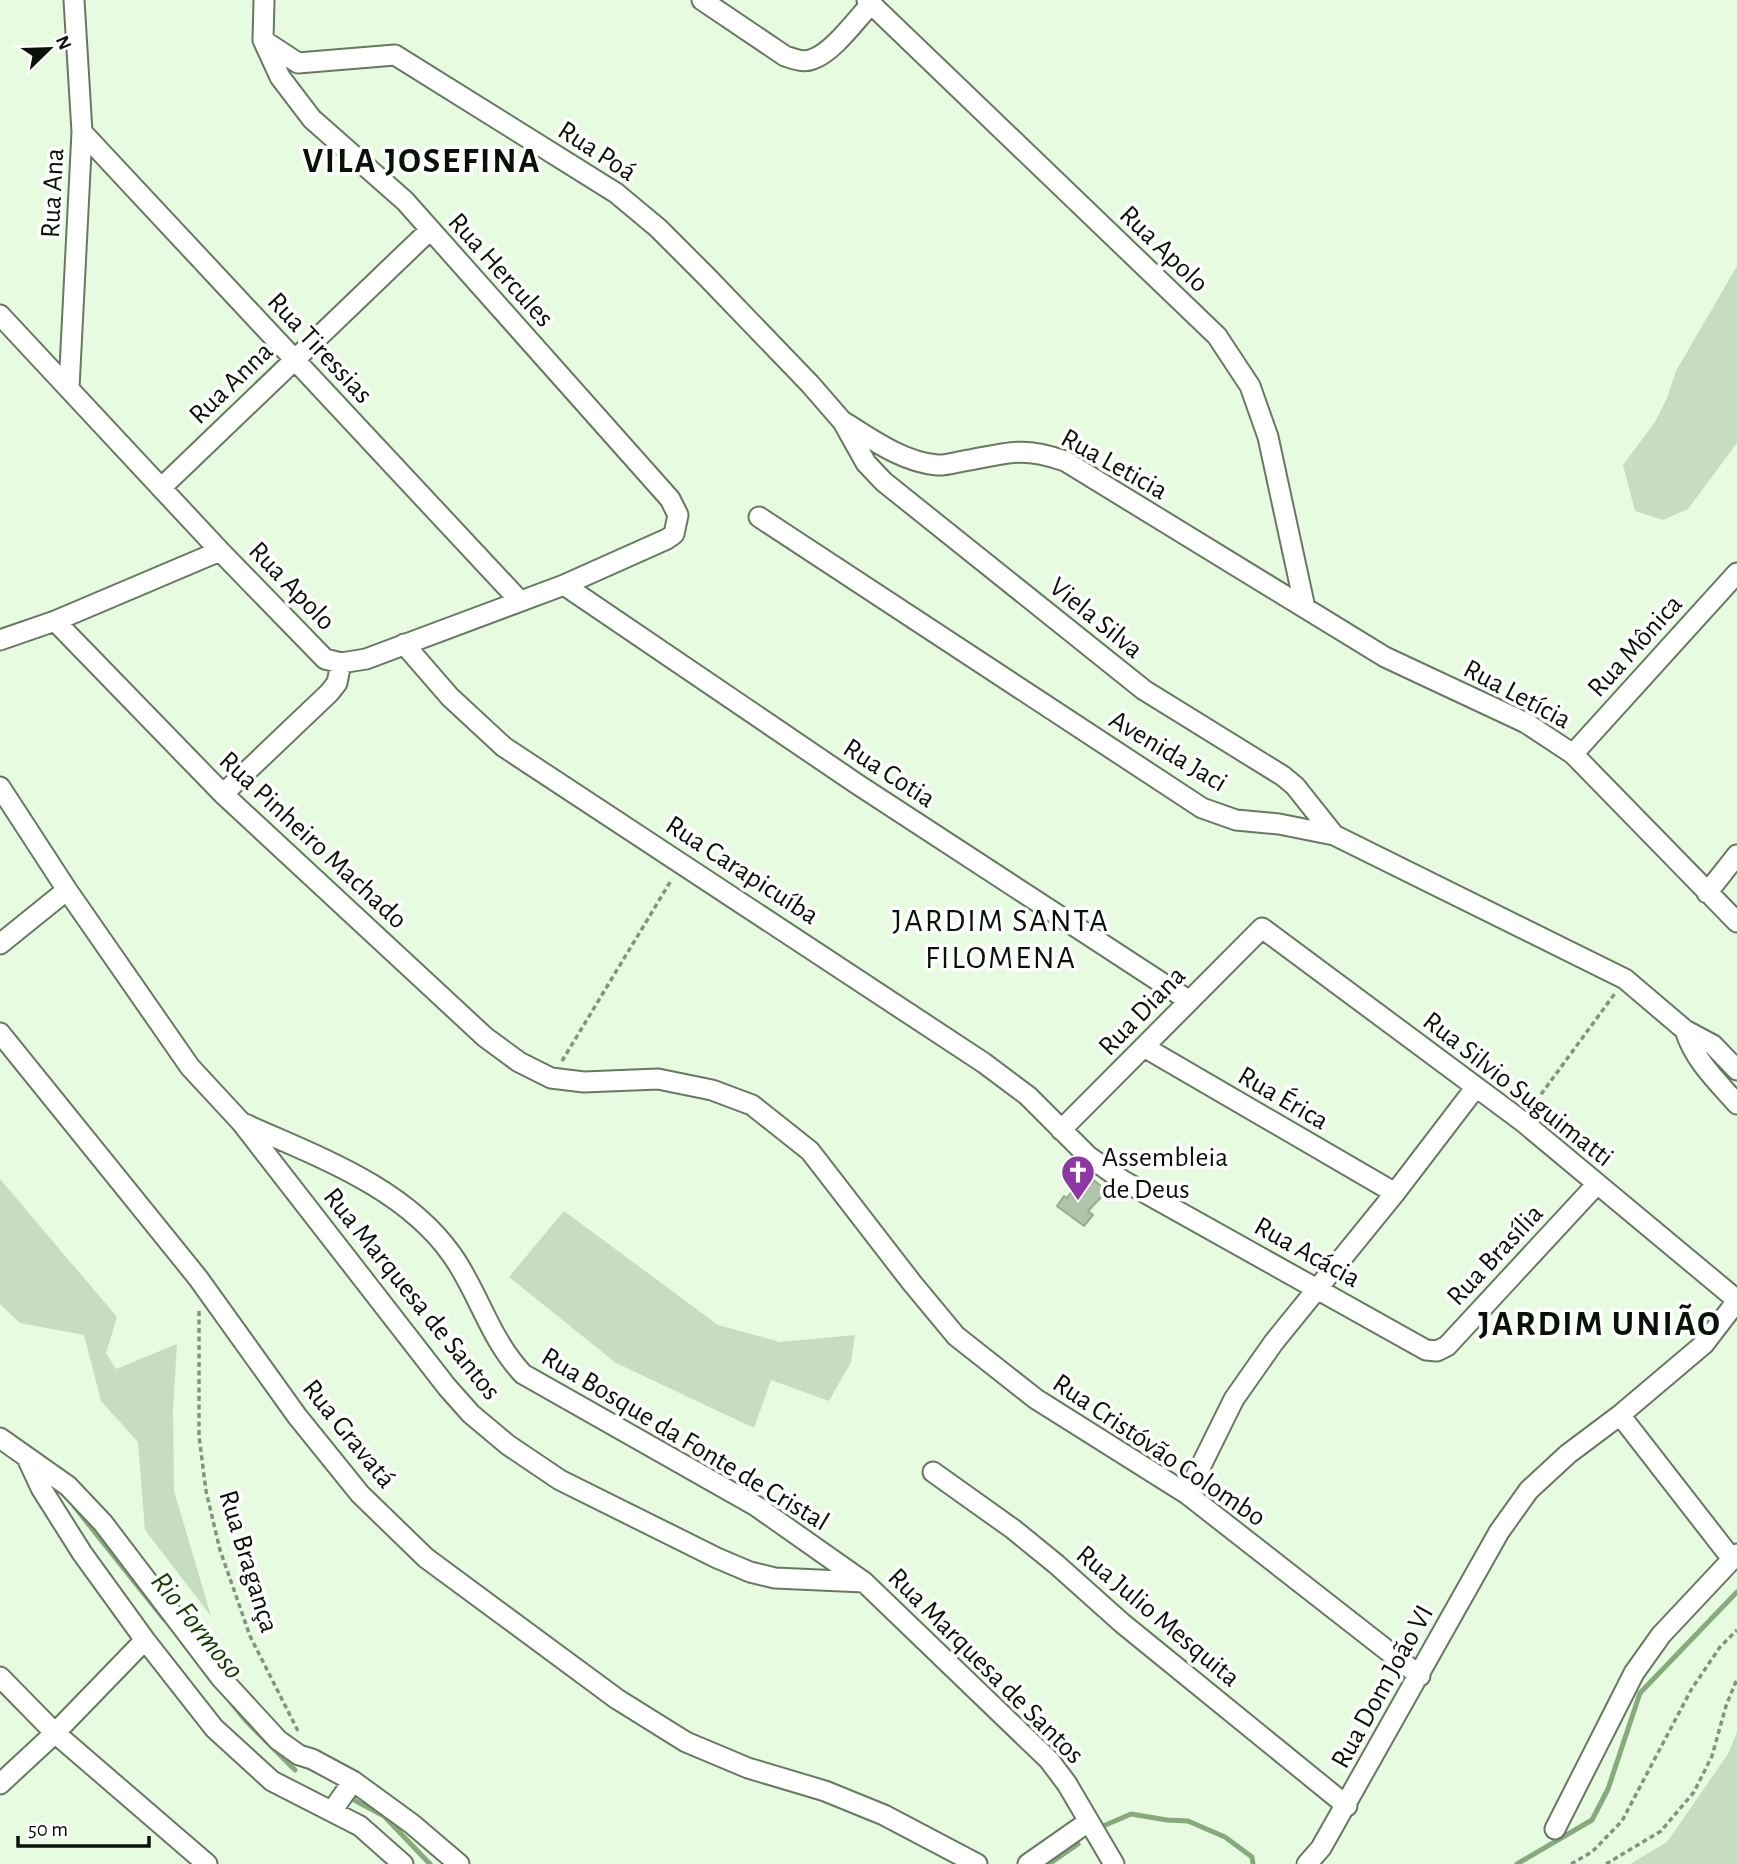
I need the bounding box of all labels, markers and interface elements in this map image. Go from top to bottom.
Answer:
north arrow [14,14,84,84]
text: N [52,33,75,53]
street label: Rua Poá [553,116,641,187]
district label: VILA JOSEFINA [302,144,542,179]
street label: Rua Ana [37,147,69,239]
street label: Rua Apolo [1114,201,1213,298]
street label: Rua Hercules [442,208,559,333]
street label: Rua Tiressias [262,288,378,409]
street label: Rua Anna [184,337,279,430]
street label: Rua Leticia [1056,424,1172,505]
street label: Rua Apolo [243,537,340,636]
street label: Viela Silva [1044,573,1148,664]
street label: Rua Mônica [1583,590,1688,703]
street label: Rua Letícia [1459,655,1575,735]
street label: Avenida Jaci [1104,706,1232,798]
street label: Rua Cotia [838,734,940,814]
street label: Rua Pinheiro Machado [213,747,412,934]
street label: Rua Carapicuíba [661,811,823,930]
district label: JARDIM SANTA FILOMENA [892,905,1110,974]
street label: Rua Diana [1094,961,1191,1061]
street label: Rua Silvio Suguimatti [1417,1007,1618,1172]
street label: Rua Érica [1233,1059,1335,1136]
place label: Assembleia de Deus [1102,1144,1228,1204]
church icon: Assembleia de Deus [1059,1153,1097,1202]
street label: Rua Marquesa de Santos [317,1183,505,1406]
street label: Rua Brasília [1442,1199,1549,1311]
street label: Rua Acácia [1249,1212,1365,1293]
district label: JARDIM UNIÃO [1478,1303,1722,1342]
street label: Rua Bosque da Fonte de Cristal [536,1343,834,1537]
street label: Rua Cristóvão Colombo [1047,1369,1270,1532]
street label: Rua Gravatá [296,1375,400,1494]
street label: Rua Bragança [213,1487,283,1636]
street label: Rua Julio Mesquita [1071,1540,1245,1693]
street label: Rua Marquesa de Santos [882,1563,1089,1770]
water label: Rio Formoso [145,1566,249,1685]
street label: Rua Dom João VI [1326,1601,1439,1773]
scale bar [18,1804,149,1848]
text: 50 m [28,1819,68,1840]

